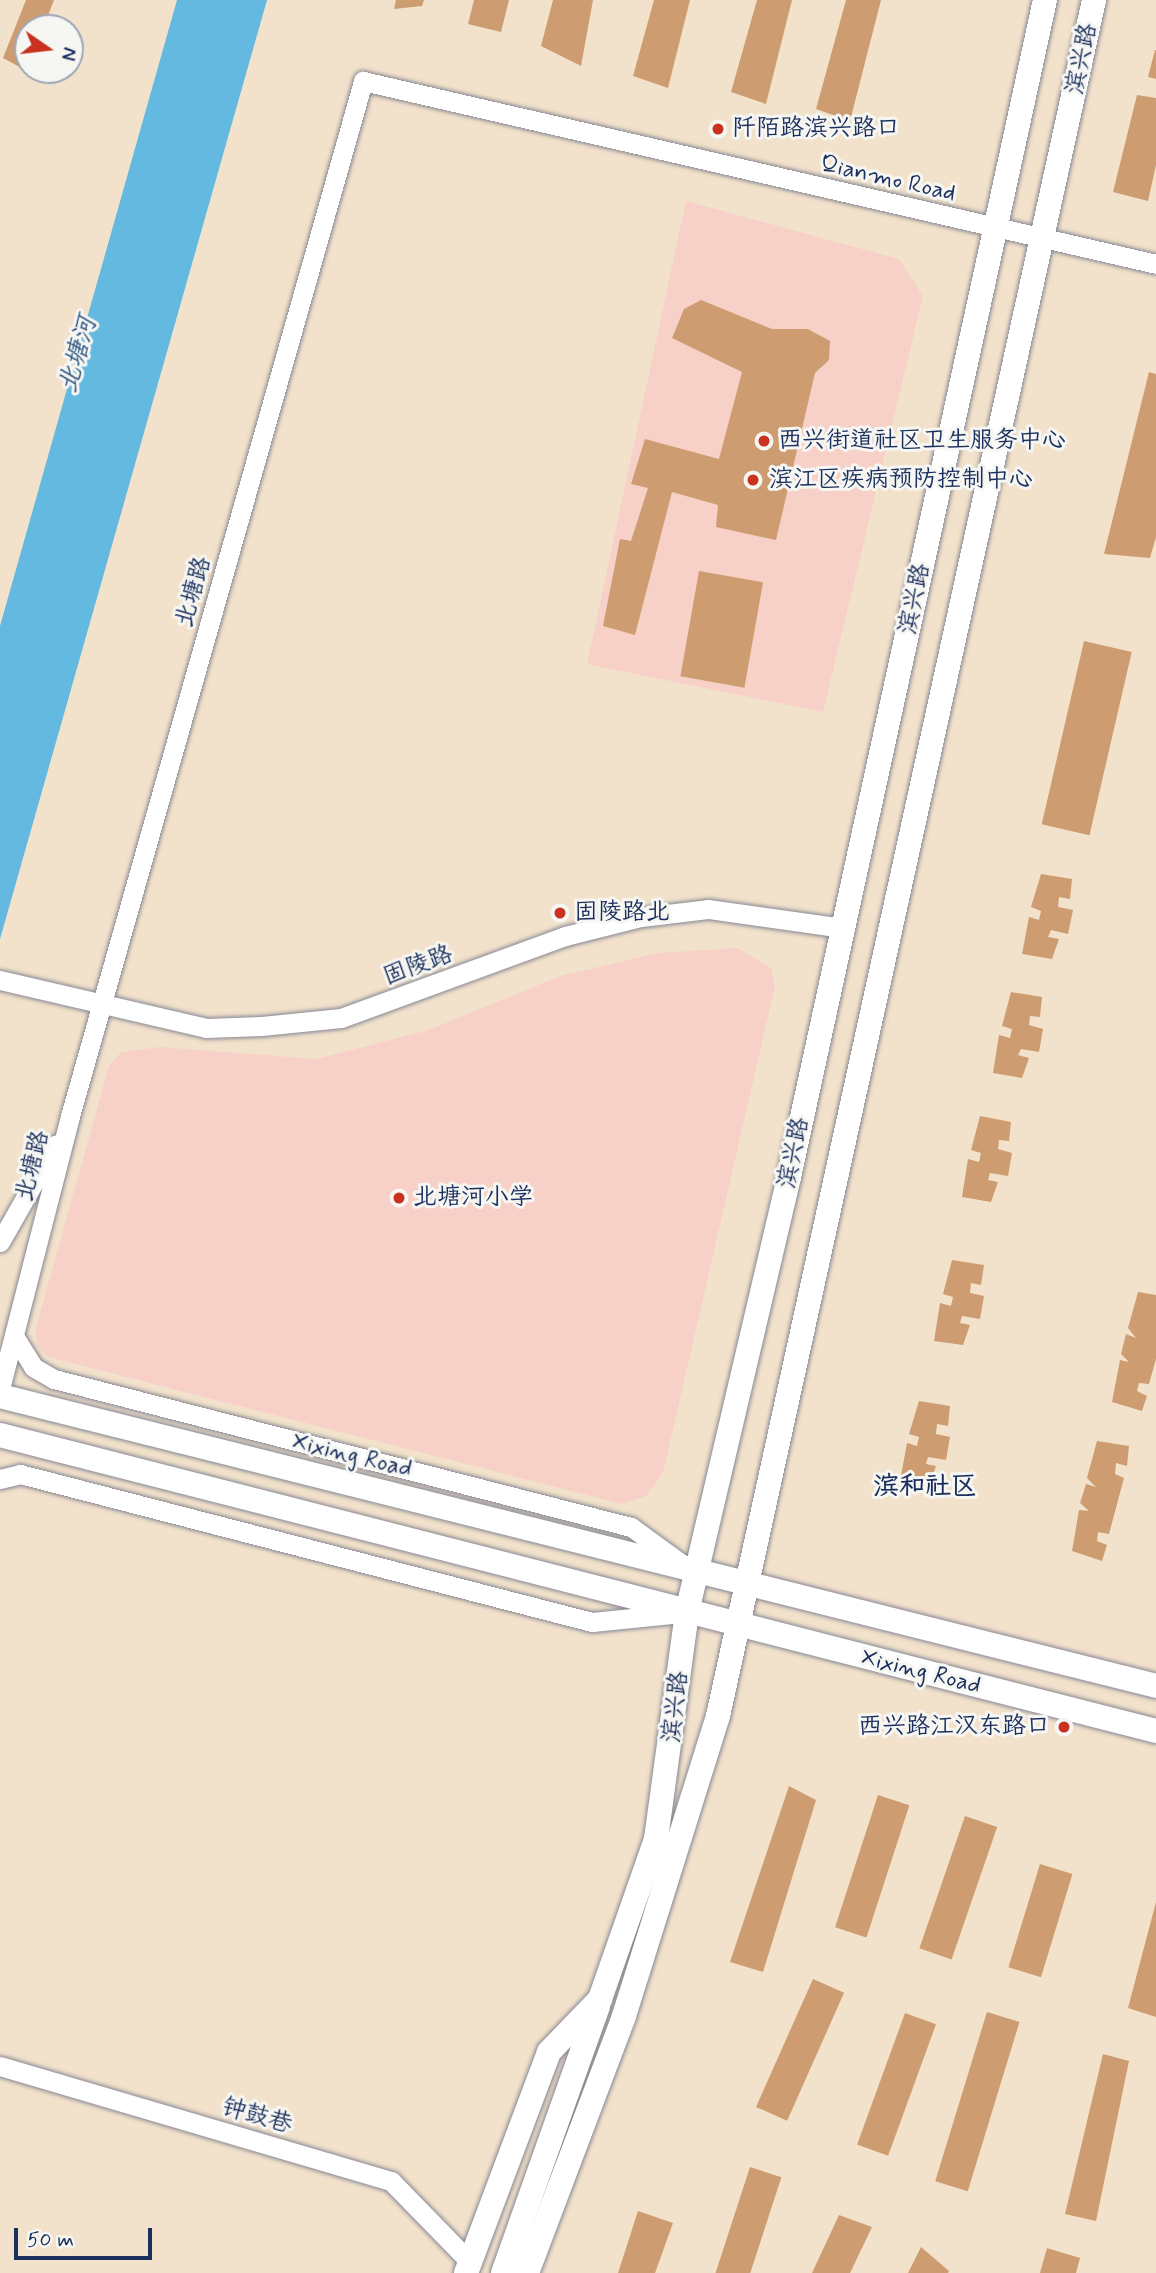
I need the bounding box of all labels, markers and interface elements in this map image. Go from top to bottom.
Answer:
north arrow [14,14,84,84]
street label: 滨兴路 [1060,21,1104,97]
text: N [54,45,82,63]
place label: 阡陌路滨兴路口 [732,115,900,143]
marker: 阡陌路滨兴路口 [710,121,726,137]
street label: Qianmo Road [817,149,959,209]
water label: 北塘河 [53,313,105,397]
place label: 西兴街道社区卫生服务中心 [778,427,1066,455]
marker: 西兴街道社区卫生服务中心 [756,433,772,449]
place label: 滨江区疾病预防控制中心 [769,466,1033,494]
marker: 滨江区疾病预防控制中心 [743,470,763,490]
street label: 北塘路 [170,553,218,631]
street label: 滨兴路 [893,561,937,637]
place label: 固陵路北 [574,899,670,927]
marker: 固陵路北 [552,905,568,921]
street label: 固陵路 [379,940,457,992]
street label: 滨兴路 [772,1115,816,1191]
street label: 北塘路 [10,1128,56,1204]
place label: 北塘河小学 [413,1184,533,1212]
marker: 北塘河小学 [391,1190,407,1206]
street label: Xixing Road [289,1427,415,1485]
district label: 滨和社区 [873,1472,977,1504]
street label: Xixing Road [858,1643,984,1701]
street label: 滨兴路 [657,1670,695,1744]
place label: 西兴路江汉东路口 [858,1713,1050,1741]
marker: 西兴路江汉东路口 [1056,1719,1072,1735]
street label: 钟鼓巷 [218,2092,296,2140]
scale bar [18,2214,156,2258]
text: 50 m [27,2226,74,2254]

